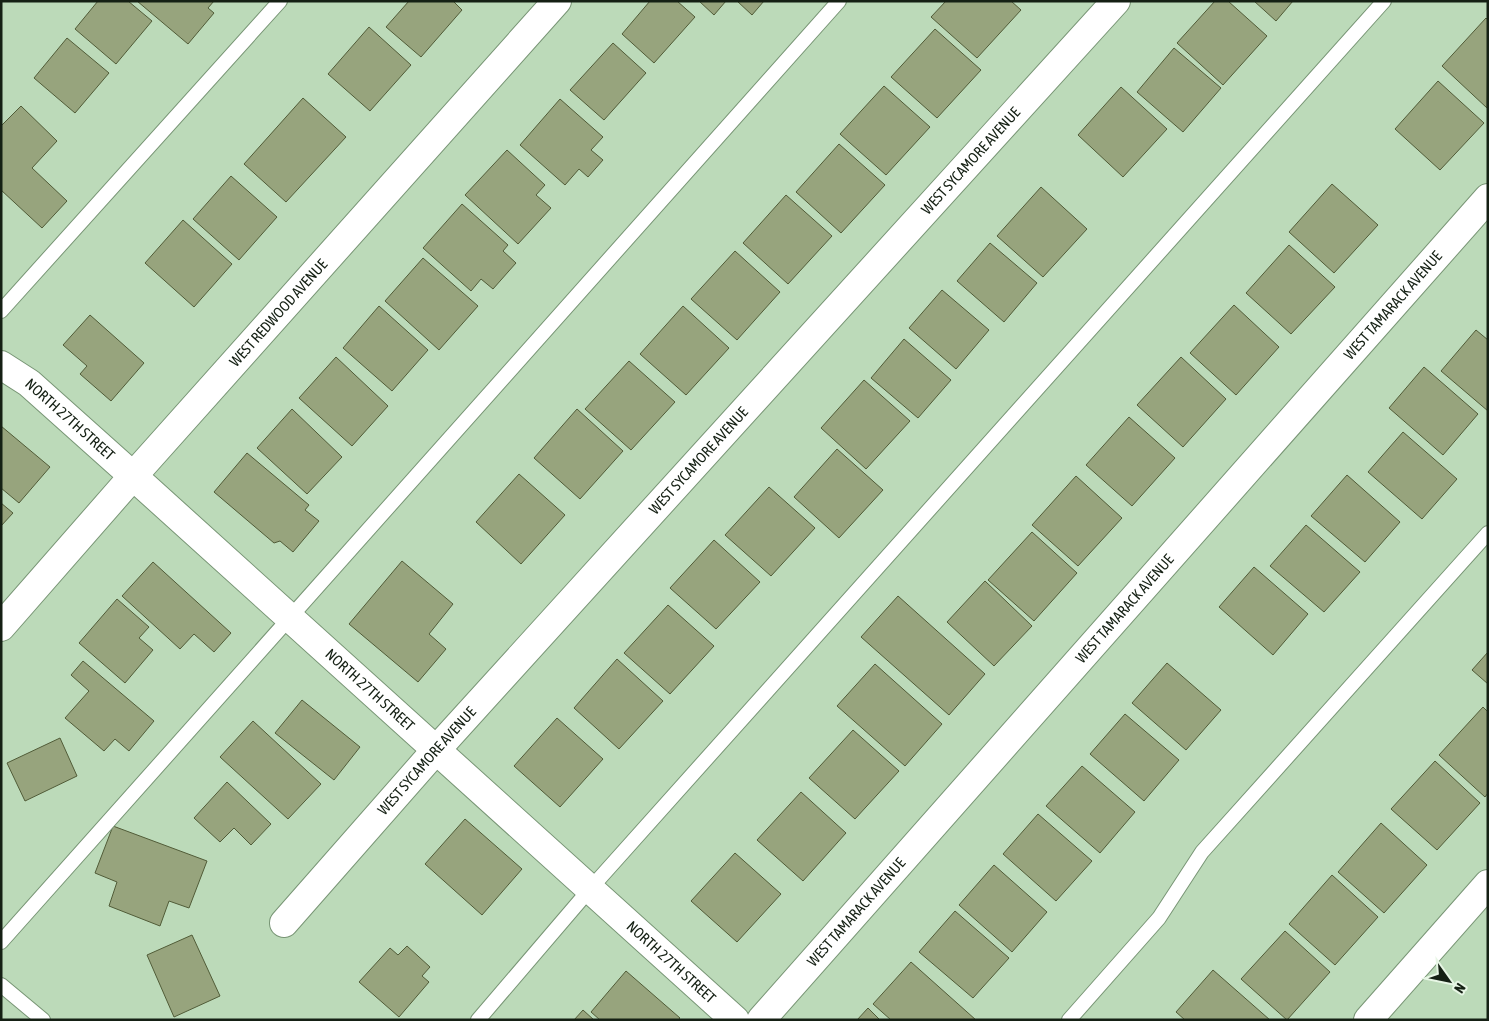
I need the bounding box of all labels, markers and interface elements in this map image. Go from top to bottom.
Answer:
street label: WEST SYCAMORE AVENUE [918,103,1024,218]
street label: WEST TAMARACK AVENUE [1340,247,1445,363]
street label: WEST REDWOOD AVENUE [226,255,331,370]
street label: NORTH 27TH STREET [22,375,119,464]
street label: WEST SYCAMORE AVENUE [645,403,752,517]
street label: WEST TAMARACK AVENUE [1072,550,1177,666]
street label: NORTH 27TH STREET [322,645,418,734]
street label: WEST SYCAMORE AVENUE [374,703,479,818]
street label: WEST TAMARACK AVENUE [804,854,909,970]
street label: NORTH 27TH STREET [623,917,720,1007]
north arrow [1424,956,1474,1006]
text: N [1451,980,1469,996]

